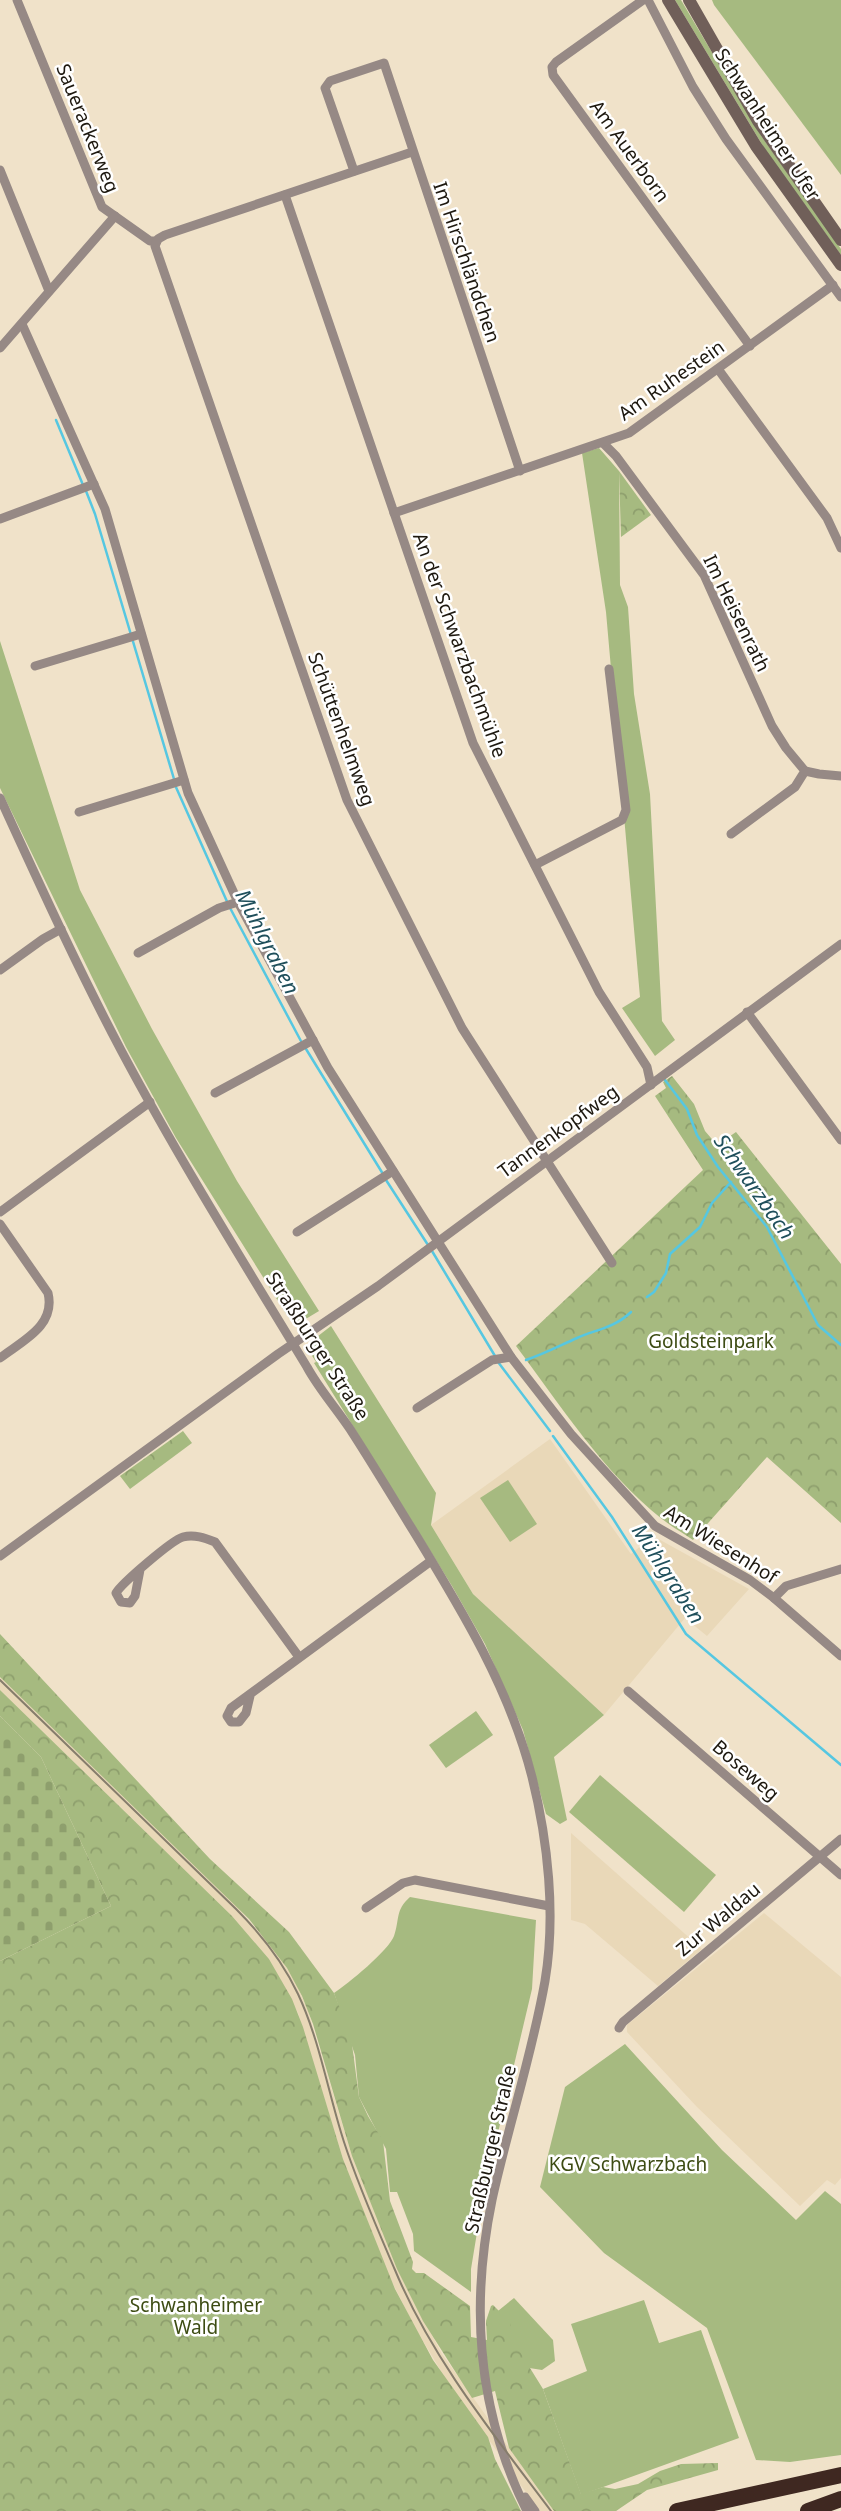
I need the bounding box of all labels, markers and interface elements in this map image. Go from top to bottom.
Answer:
street label: Schwanheimer Ufer [709,43,827,205]
street label: Sauerackerweg [50,60,126,196]
street label: Am Auerborn [584,95,676,207]
street label: Im Hirschländchen [427,178,507,346]
street label: Am Ruhestein [613,334,729,426]
street label: An der Schwarzbachmühle [407,529,513,761]
street label: Im Heisenrath [697,550,777,676]
street label: Schüttenhelmweg [302,649,382,809]
water label: Mühlgraben [229,884,306,999]
street label: Tannenkopfweg [493,1079,623,1183]
water label: Schwarzbach [708,1128,802,1245]
street label: Straßburger Straße [260,1267,376,1425]
park label: Goldsteinpark [648,1328,774,1354]
street label: Am Wiesenhof [659,1499,784,1590]
water label: Mühlgraben [626,1518,712,1629]
street label: Boseweg [707,1734,785,1806]
street label: Zur Waldau [670,1876,766,1962]
street label: Straßburger Straße [458,2062,522,2236]
park label: KGV Schwarzbach [549,2151,707,2177]
park label: Schwanheimer Wald [130,2292,262,2340]

